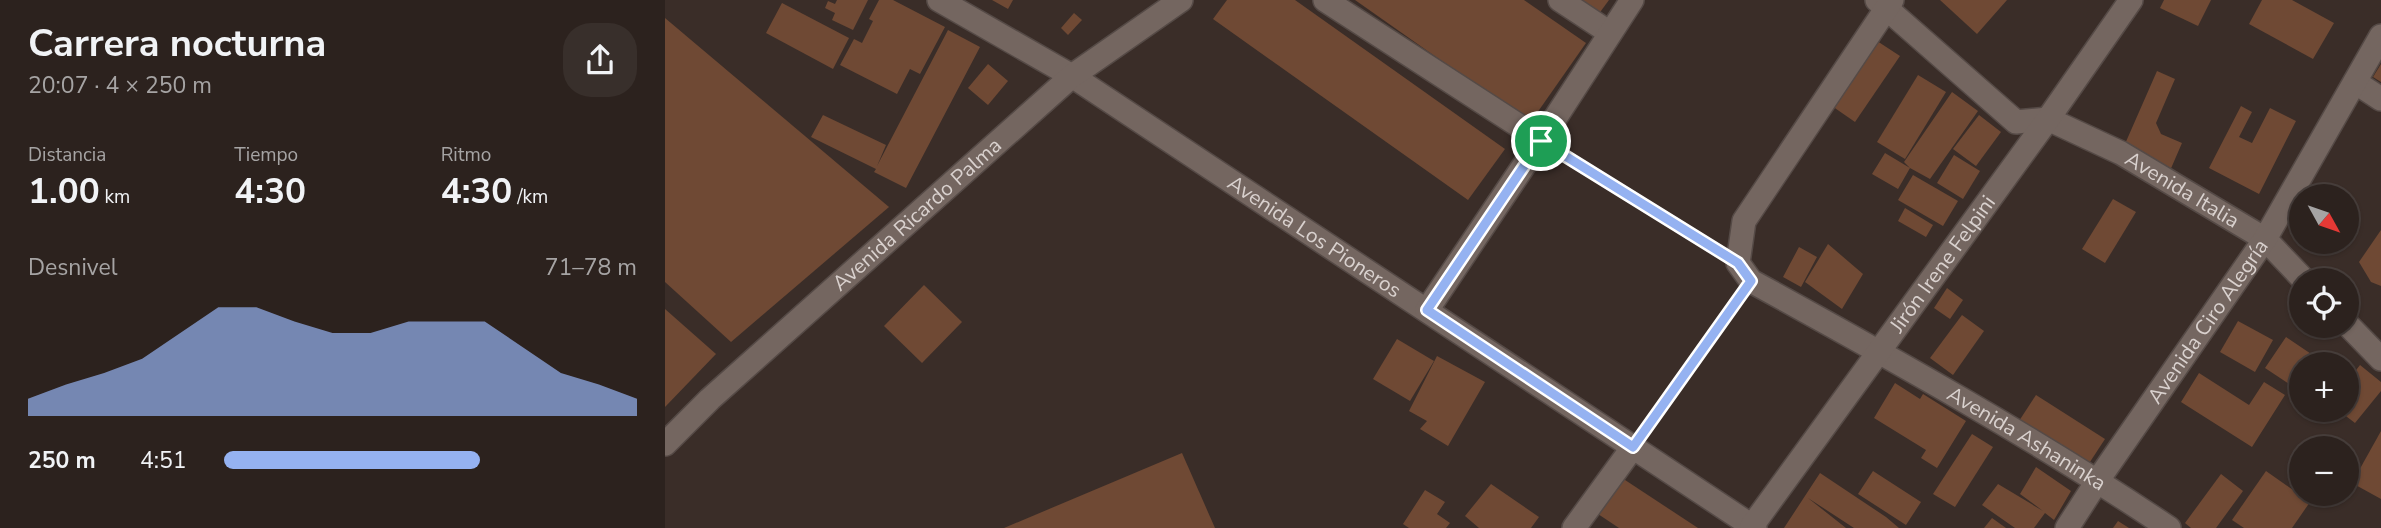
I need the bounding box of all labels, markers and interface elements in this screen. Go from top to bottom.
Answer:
text: Carrera nocturna [28,18,326,69]
button: share [563,23,637,97]
text: 20:07 · 4 × 250 m [28,70,212,101]
pin [1511,111,1571,171]
icon: arrive [1522,122,1560,160]
street label: Avenida Ricardo Palma [826,131,1008,297]
text: Distancia [28,142,106,168]
text: Tiempo [234,142,298,168]
text: Ritmo [441,142,491,168]
street label: Avenida Italia [2120,145,2245,235]
text: 1.00 [28,168,100,215]
text: 4:30 [234,168,306,215]
text: 4:30 [441,168,512,215]
street label: Avenida Los Pioneros [1222,169,1407,304]
text: km [100,184,130,210]
text: /km [512,184,548,210]
north arrow [2289,184,2359,254]
map controls [2289,184,2359,506]
street label: Jirón Irene Felpini [1883,190,2002,339]
street label: Avenida Ciro Alegría [2141,234,2275,409]
text: Desnivel [28,252,118,283]
text: 71–78 m [545,252,637,283]
button: locate [2289,268,2359,338]
button: + [2289,352,2359,422]
street label: Avenida Ashaninka [1942,380,2111,497]
button: − [2289,436,2359,506]
text: 250 m [28,445,96,476]
text: 4:51 [140,445,187,476]

